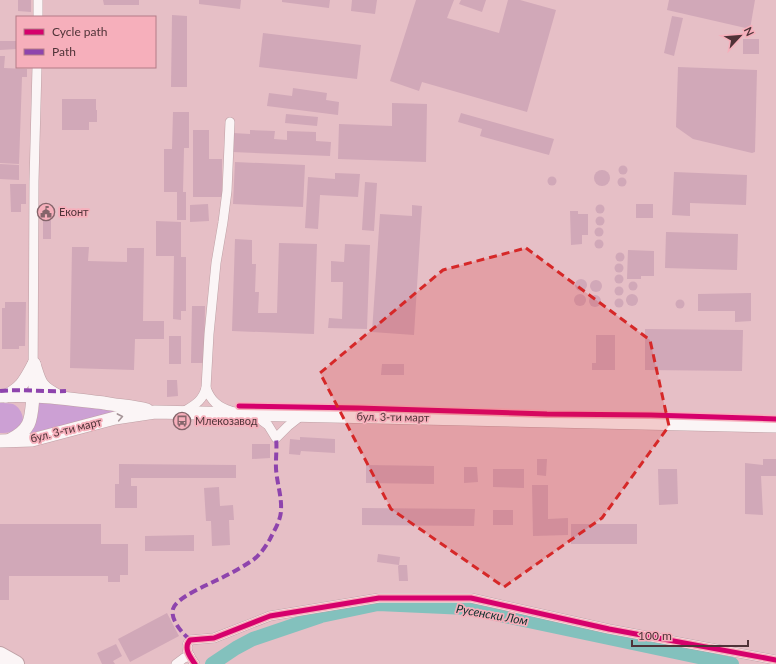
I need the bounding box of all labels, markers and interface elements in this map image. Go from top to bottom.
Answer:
legend [16,16,156,68]
north arrow [720,16,760,56]
text: Cycle path [52,24,107,39]
text: N [742,25,757,38]
text: Path [52,44,76,59]
public building icon: Еконт [36,202,56,222]
place label: Еконт [59,205,89,218]
street label: бул. 3-ти март [356,409,430,424]
bus stop icon: Млекозавод [172,411,192,431]
street label: бул. 3-ти март [29,414,103,445]
one-way arrow [117,414,123,422]
place label: Млекозавод [195,414,258,427]
water label: Русенски Лом [455,601,529,628]
scale bar [632,622,748,648]
text: 100 m [638,628,672,643]

